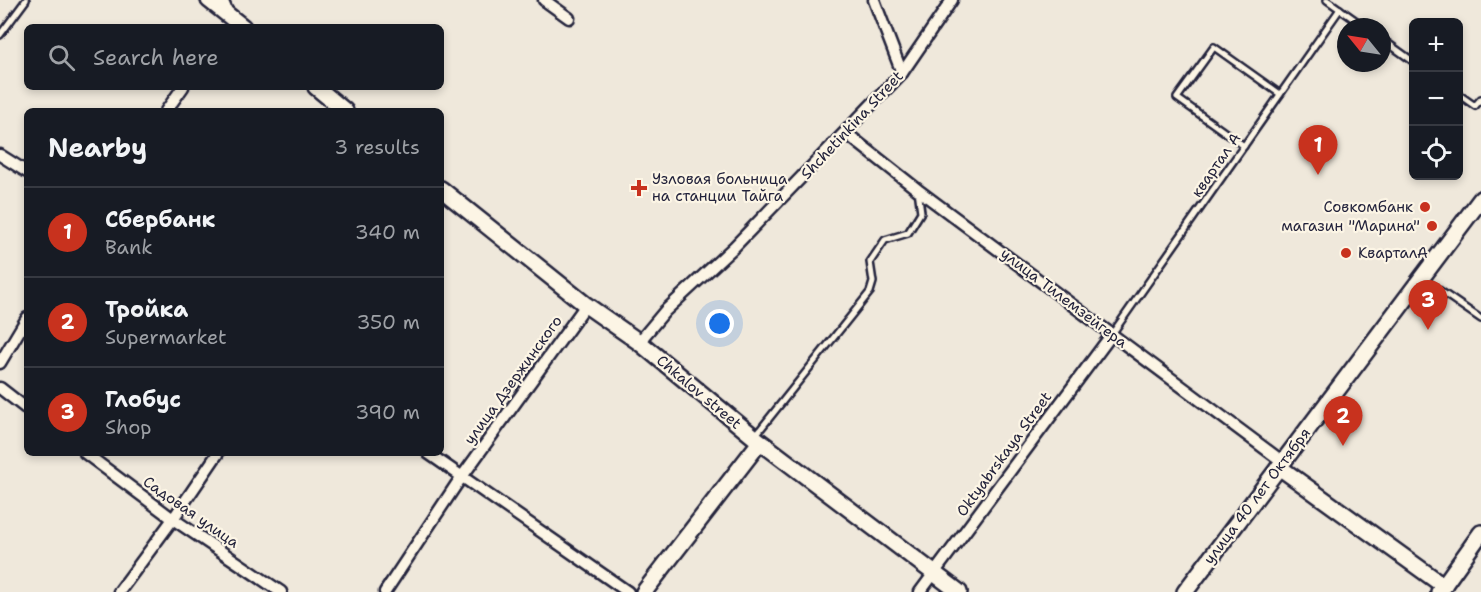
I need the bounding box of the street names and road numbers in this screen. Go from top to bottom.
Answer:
street label: Shchetinkina Street [796,66,908,184]
street label: квартал А [1187,129,1245,201]
street label: улица Тилемзейгера [996,244,1132,353]
street label: улица Дзержинского [459,312,567,448]
street label: Chkalov street [652,351,746,433]
street label: Oktyabrskaya Street [952,388,1056,520]
street label: улица 40 лет Октября [1199,424,1315,568]
street label: Садовая улица [139,471,243,553]

